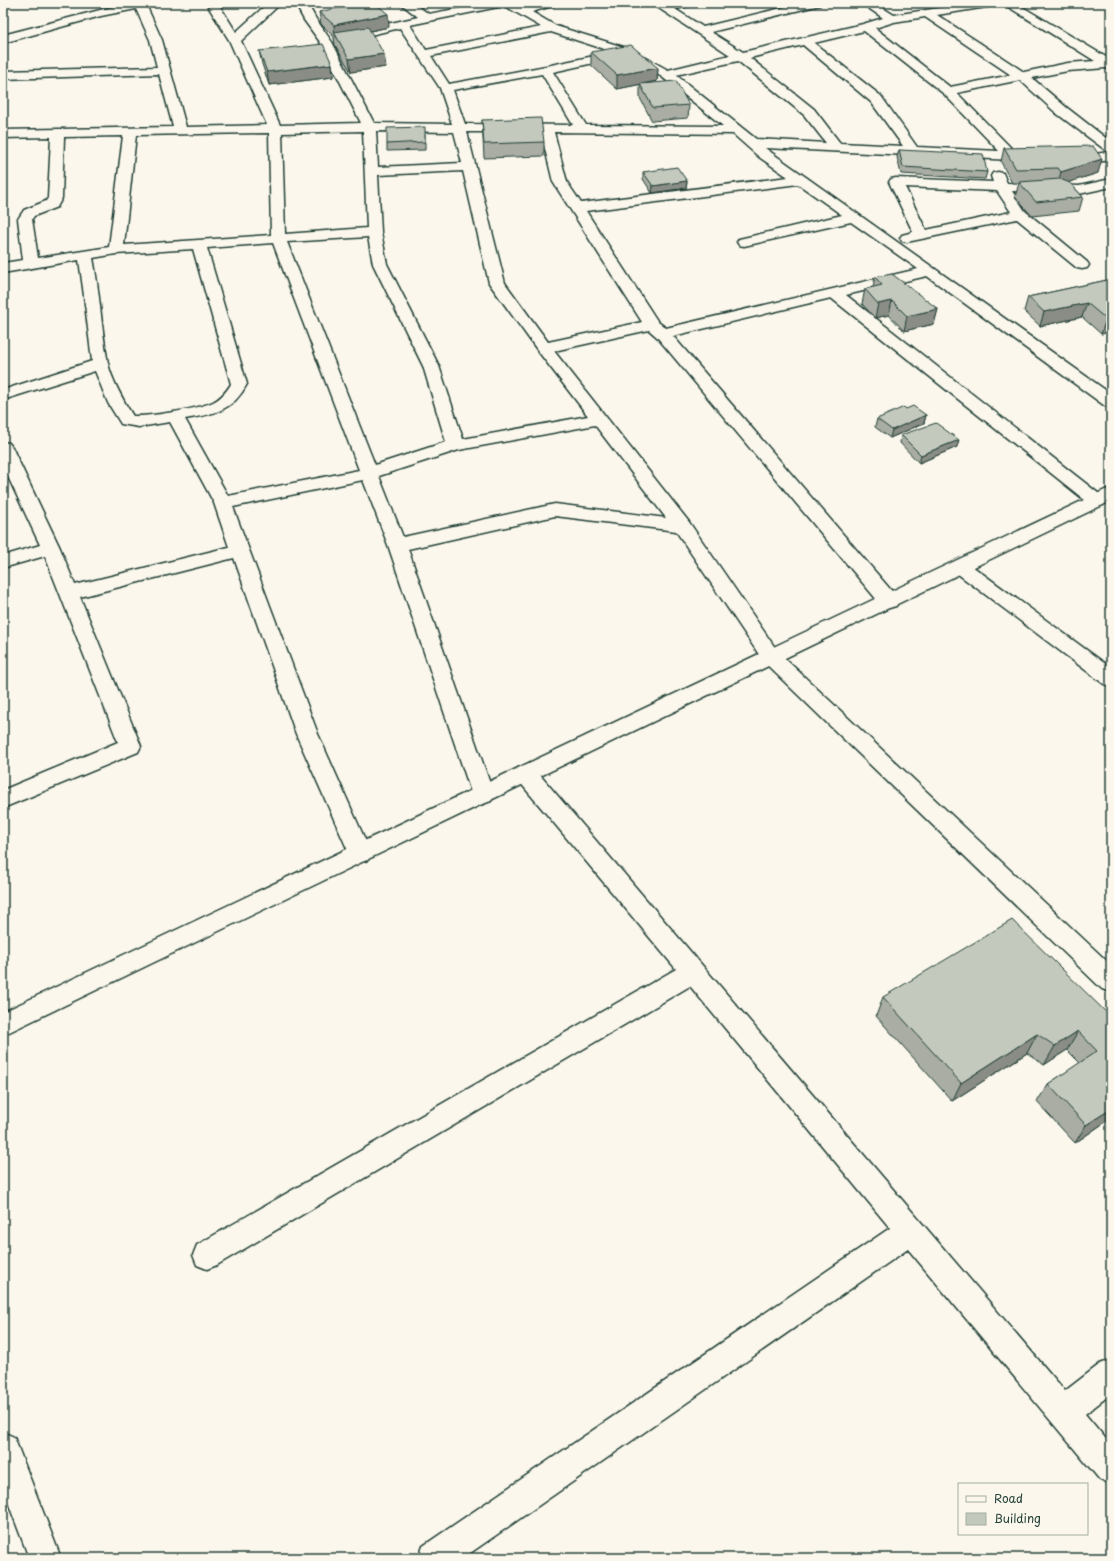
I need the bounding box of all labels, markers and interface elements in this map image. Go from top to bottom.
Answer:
legend [958,1483,1088,1535]
text: Road [994,1489,1023,1507]
text: Building [994,1509,1041,1527]

